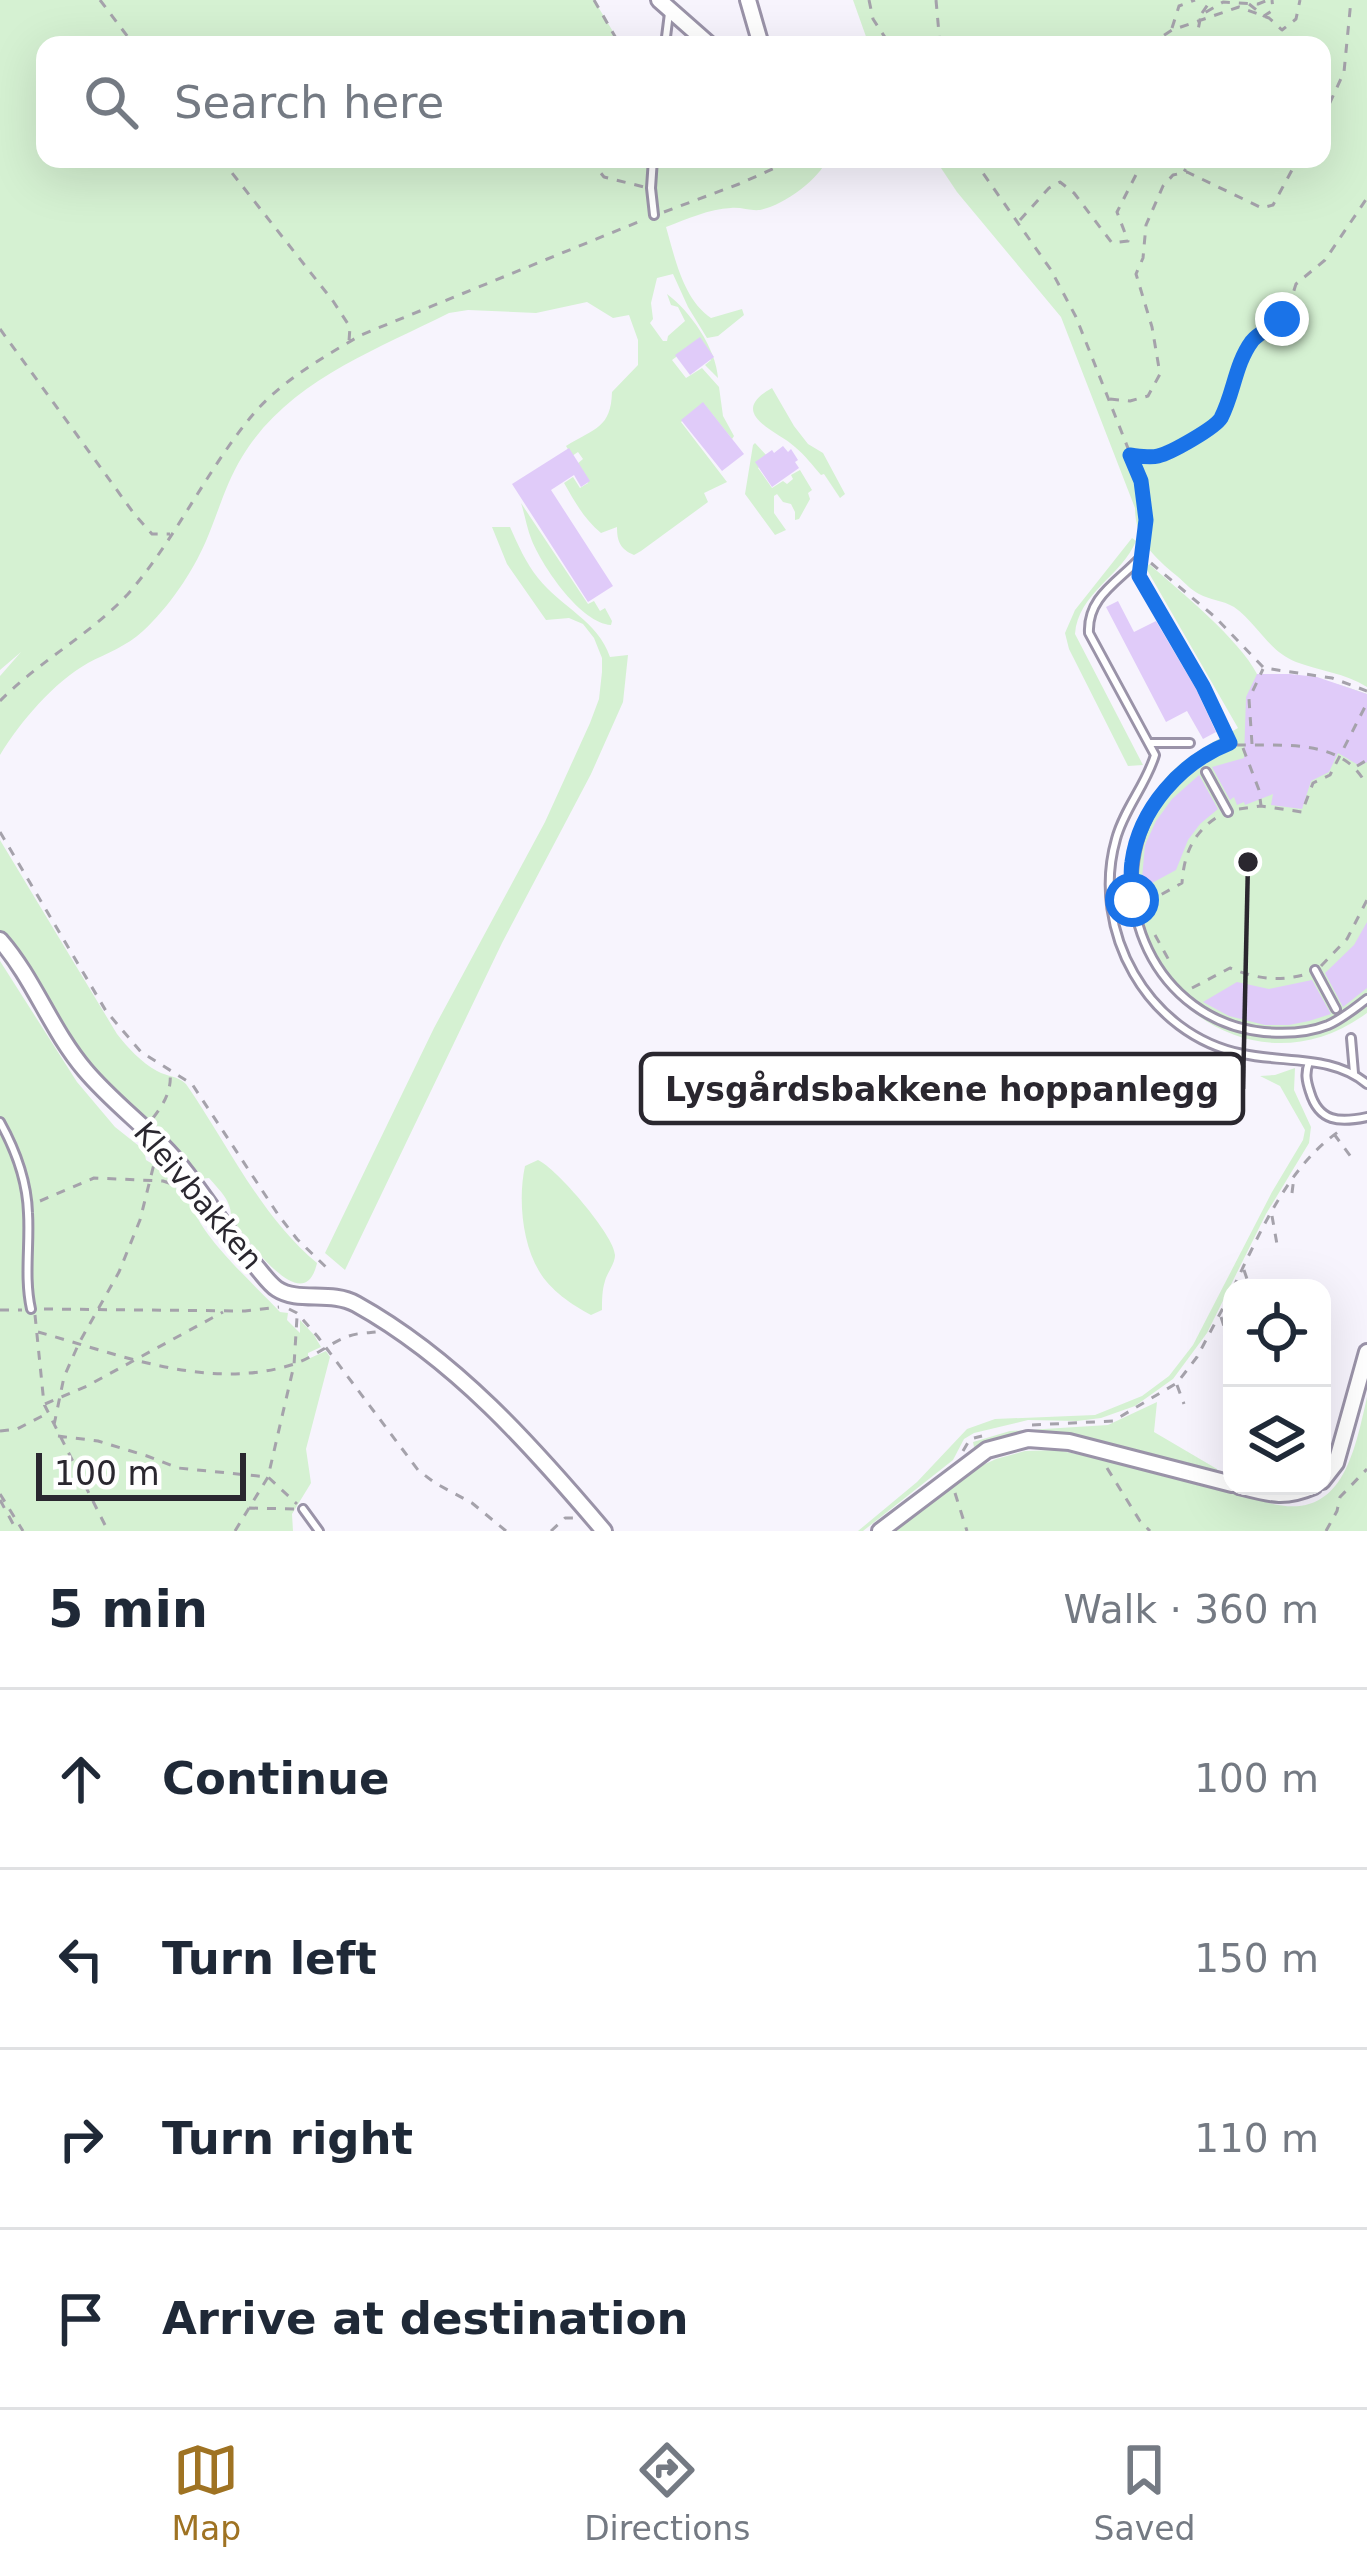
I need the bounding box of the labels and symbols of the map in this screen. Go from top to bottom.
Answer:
route end [1255,292,1309,346]
route start [1105,873,1159,927]
callout: Lysgårdsbakkene hoppanlegg [641,1054,1243,1123]
text: Lysgårdsbakkene hoppanlegg [665,1070,1219,1109]
street label: Kleivbakken [127,1115,270,1276]
scale bar [36,1447,246,1500]

